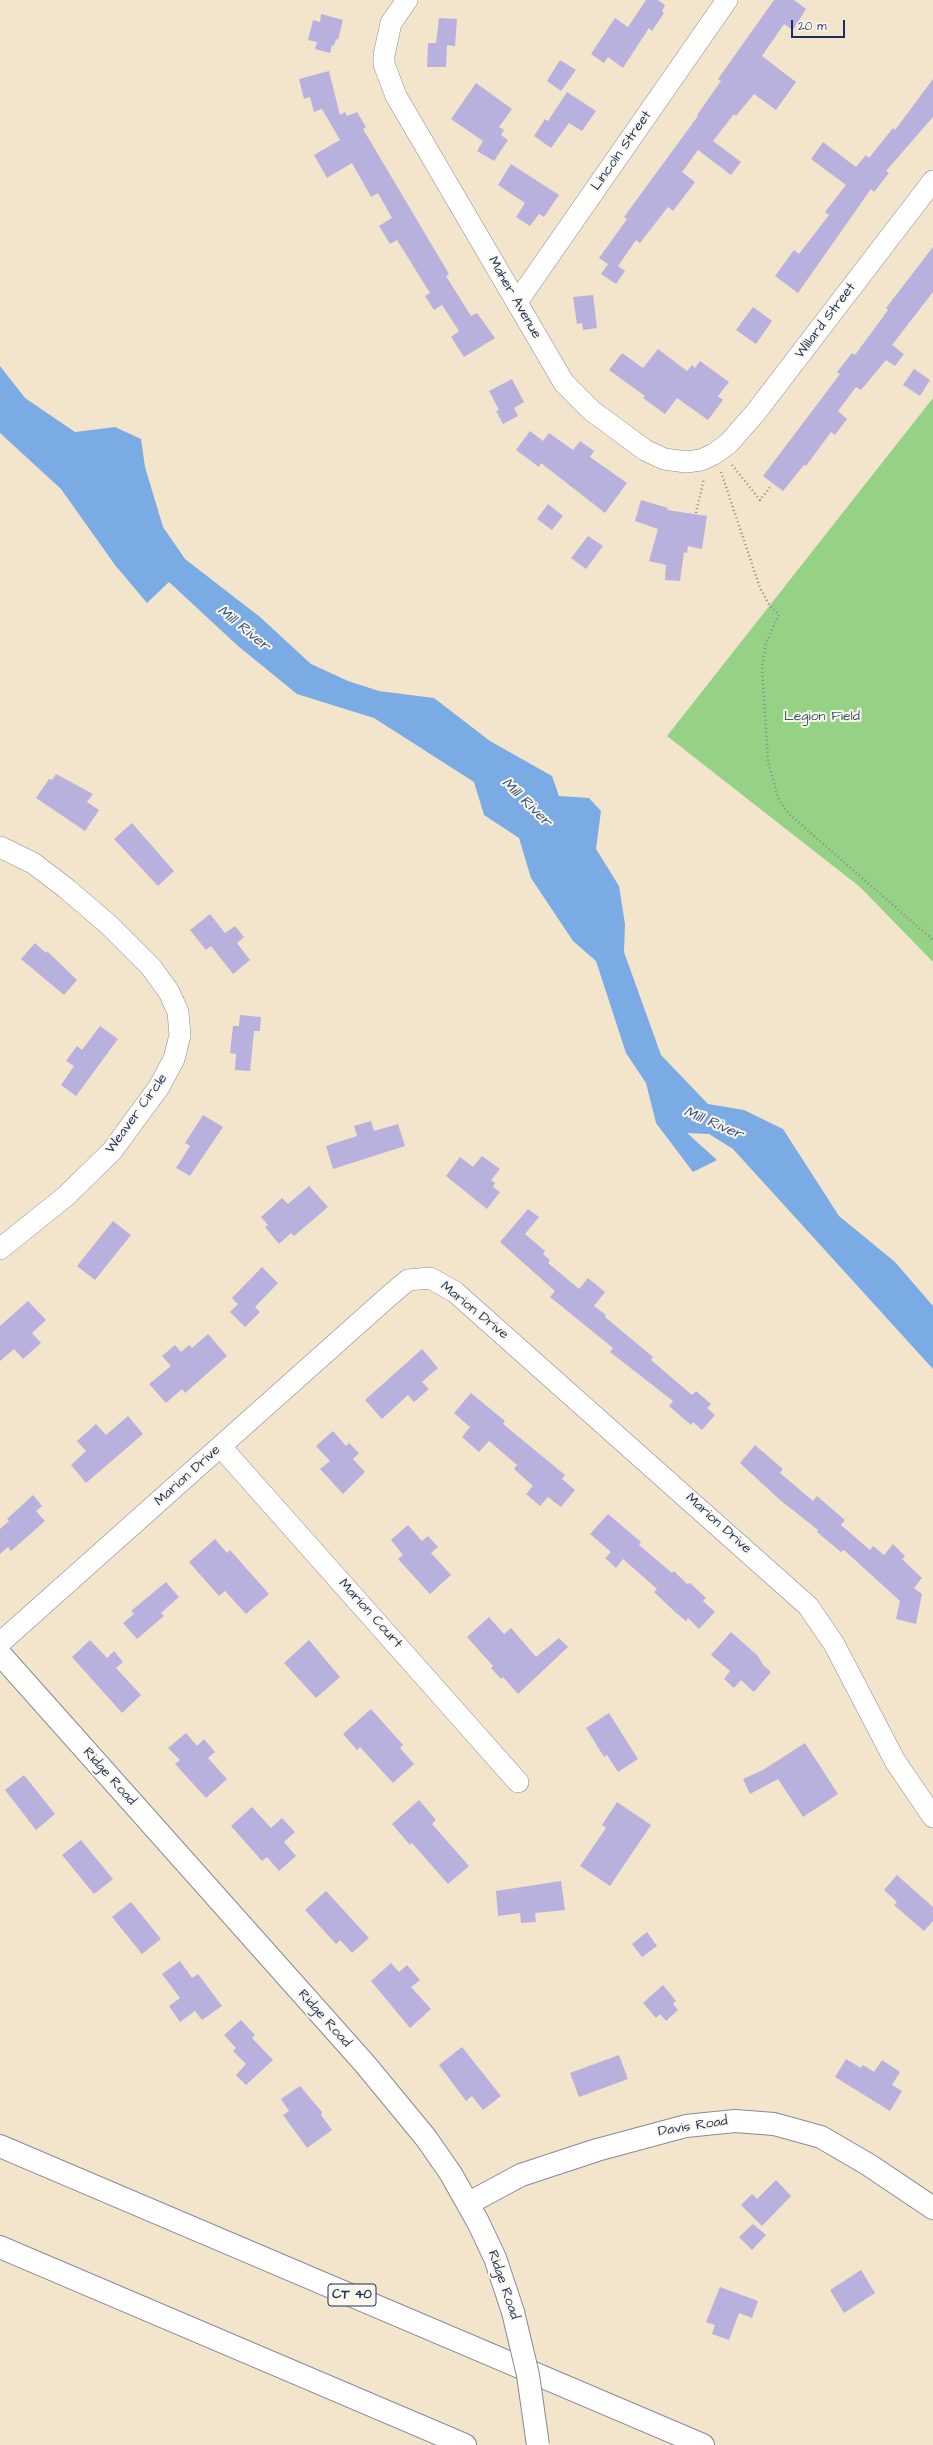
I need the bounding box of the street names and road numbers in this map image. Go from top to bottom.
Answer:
street label: Lincoln Street [588,108,656,194]
street label: Maher Avenue [484,254,544,342]
street label: Willard Street [792,280,860,362]
street label: Weaver Circle [102,1071,172,1157]
street label: Marion Drive [437,1278,511,1344]
street label: Marion Drive [152,1442,224,1510]
street label: Marion Drive [682,1490,754,1558]
street label: Marion Court [335,1576,405,1652]
street label: Ridge Road [79,1745,139,1809]
street label: Ridge Road [294,1987,354,2051]
street label: Davis Road [657,2113,729,2141]
street label: Ridge Road [483,2248,523,2322]
road number: CT 40 [328,2284,376,2306]

